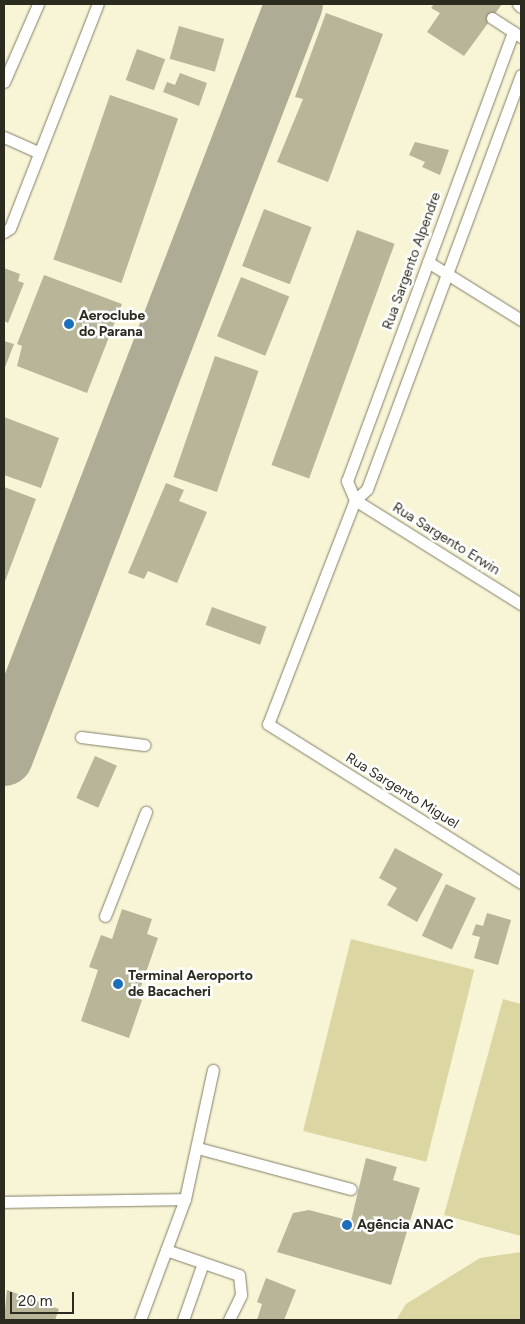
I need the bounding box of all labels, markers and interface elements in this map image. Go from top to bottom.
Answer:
street label: Rua Sargento Alpendre [379,190,445,332]
place label: Aeroclube do Parana [79,308,145,341]
marker: Aeroclube do Parana [63,318,75,330]
street label: Rua Sargento Erwin [389,499,503,579]
street label: Rua Sargento Miguel [342,749,462,833]
place label: Terminal Aeroporto de Bacacheri [128,968,253,1000]
marker: Terminal Aeroporto de Bacacheri [112,978,124,990]
place label: Agência ANAC [357,1217,454,1233]
marker: Agência ANAC [341,1219,353,1231]
scale bar [12,1282,76,1314]
text: 20 m [18,1292,52,1310]

